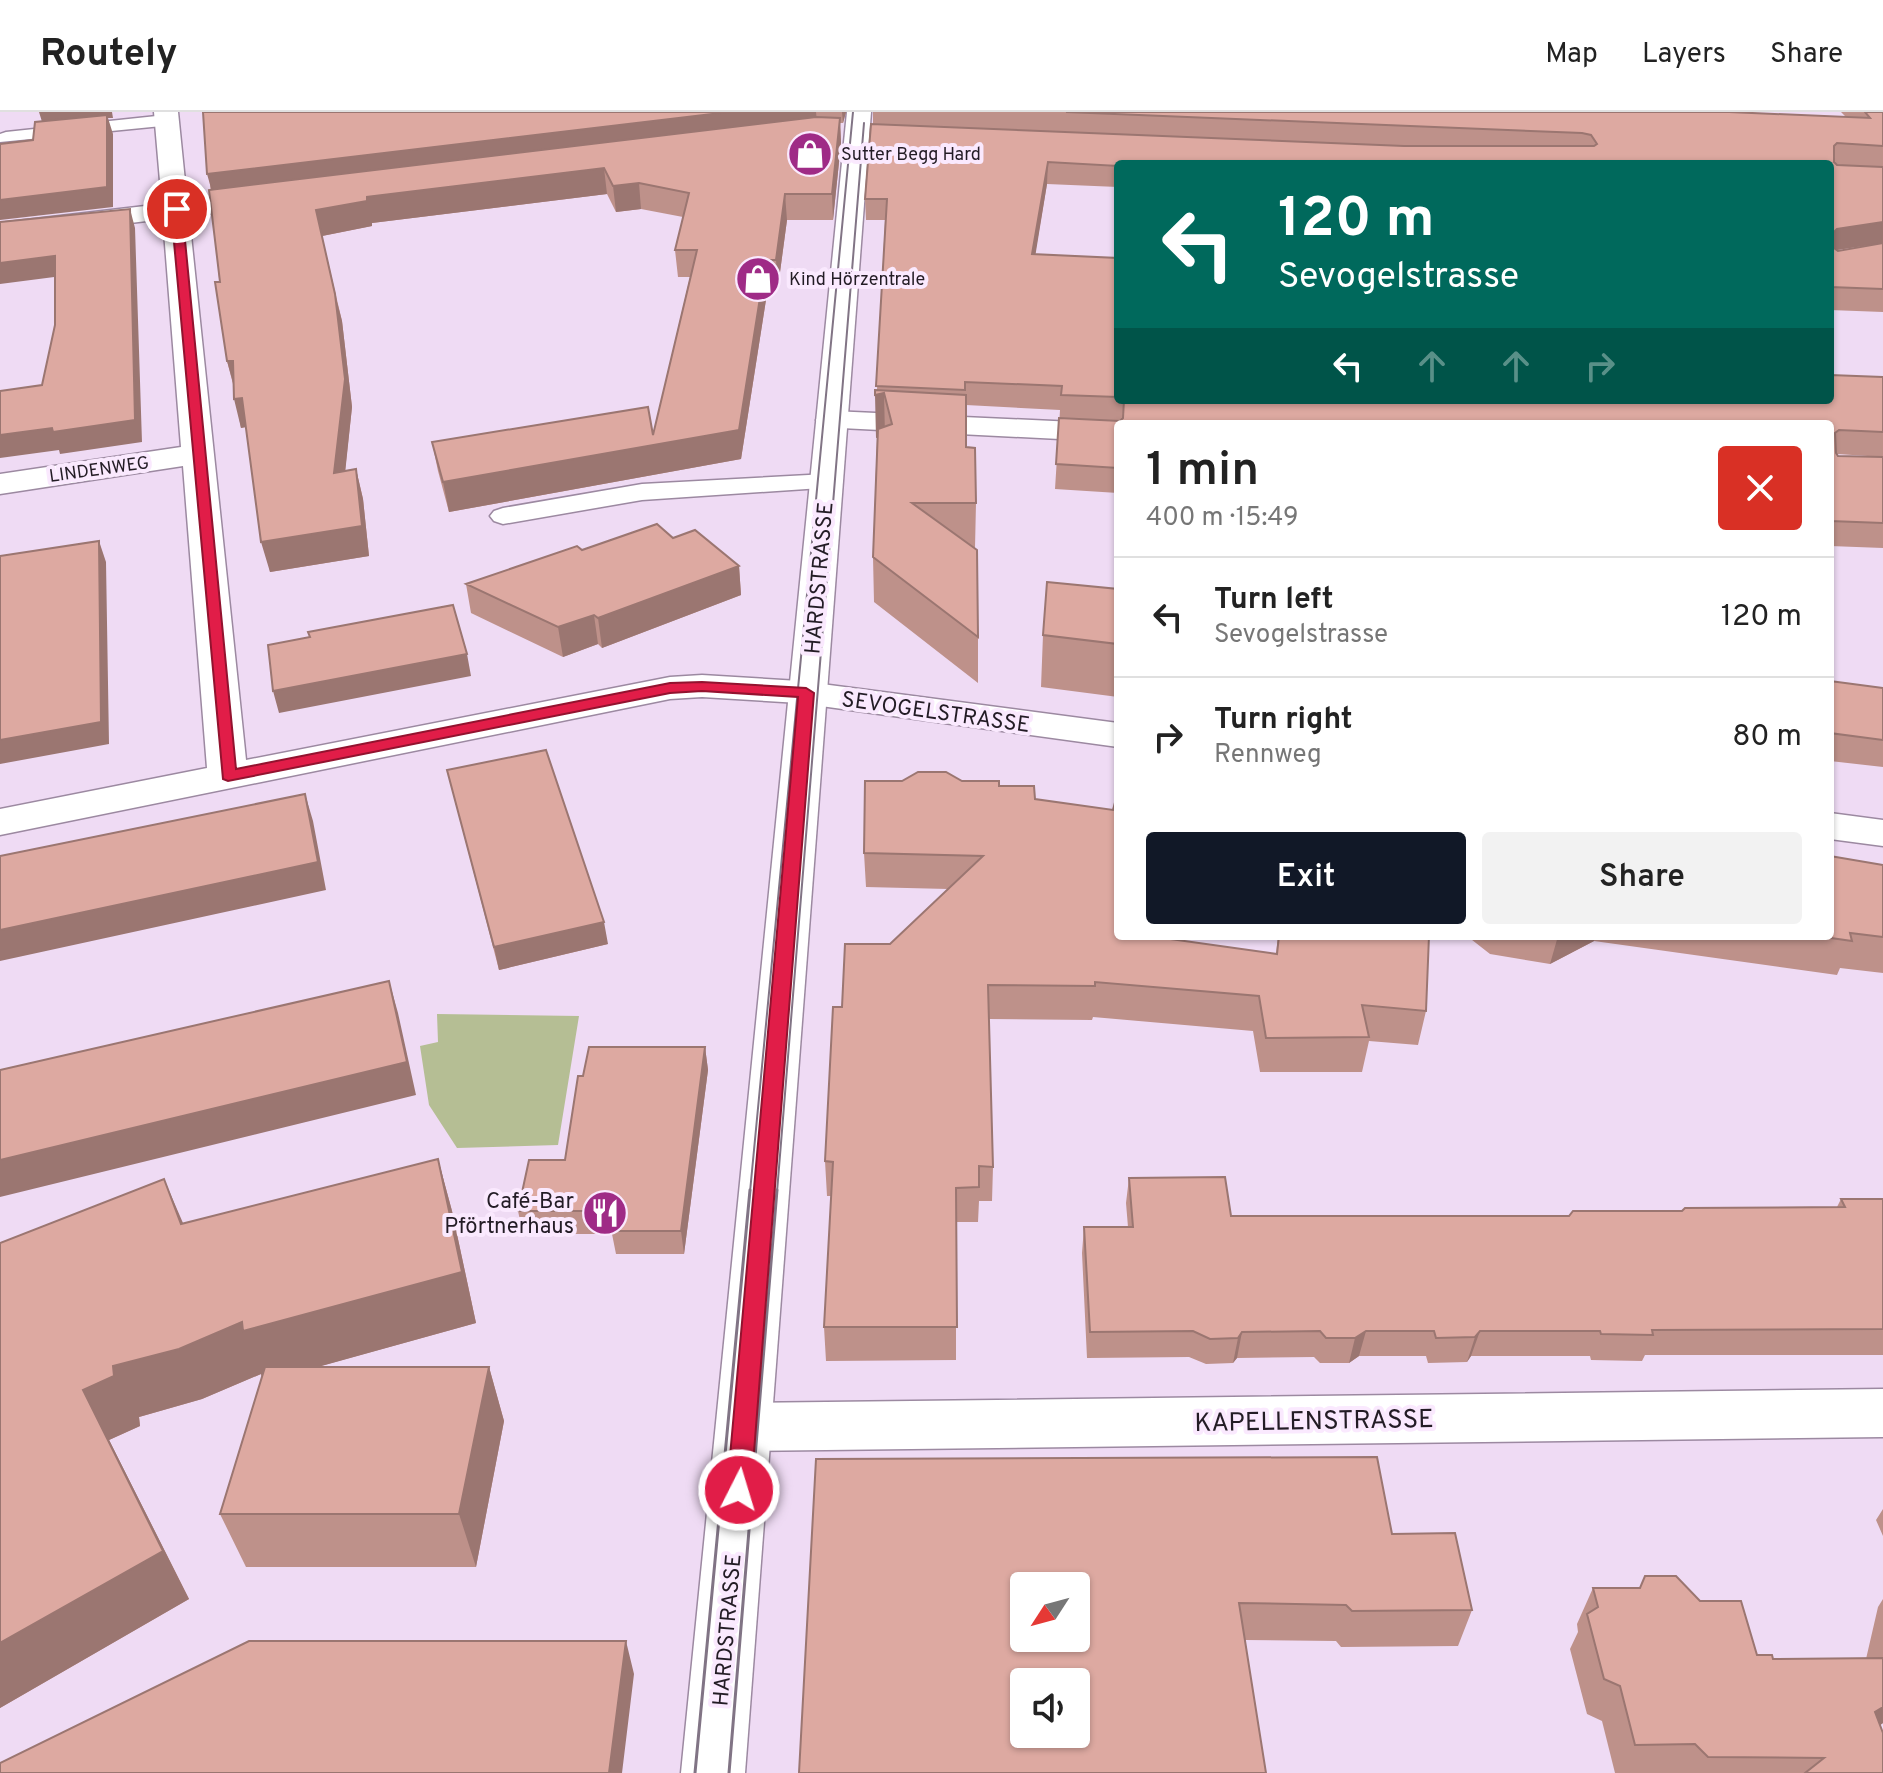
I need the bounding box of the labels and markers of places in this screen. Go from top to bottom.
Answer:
shop icon: Sutter Begg Hard [786,130,834,178]
place label: Sutter Begg Hard [841,144,981,167]
pin [143,175,211,243]
shop icon: Kind Hörzentrale [734,255,782,303]
place label: Kind Hörzentrale [789,269,925,292]
place label: Café-Bar Pförtnerhaus [444,1189,574,1241]
restaurant icon: Café-Bar Pförtnerhaus [581,1189,629,1237]

